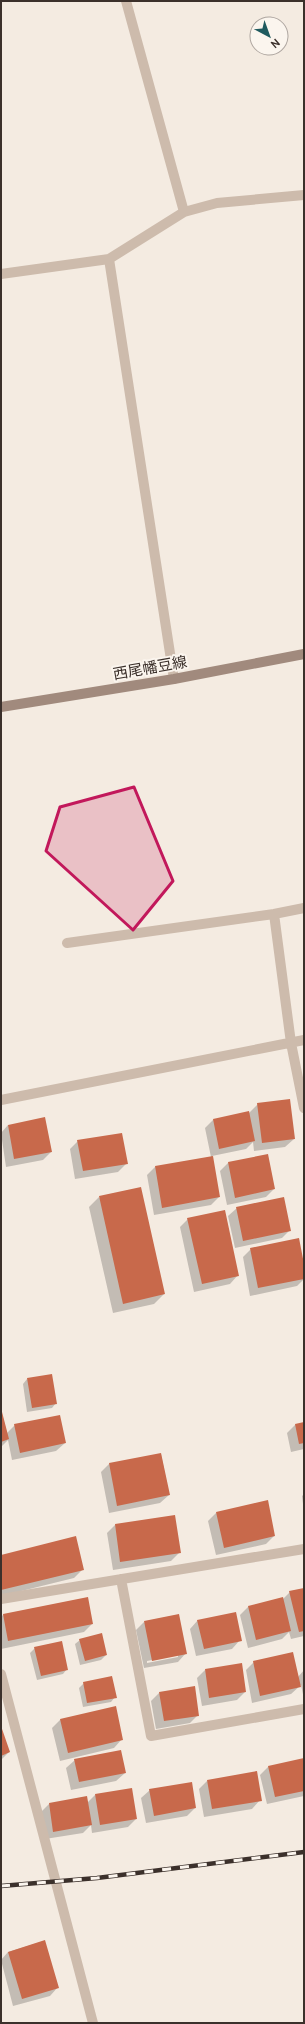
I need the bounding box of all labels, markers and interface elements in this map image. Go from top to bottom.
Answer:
north arrow [249,16,289,56]
text: N [268,36,283,51]
street label: 西尾幡豆線 [111,653,189,683]

